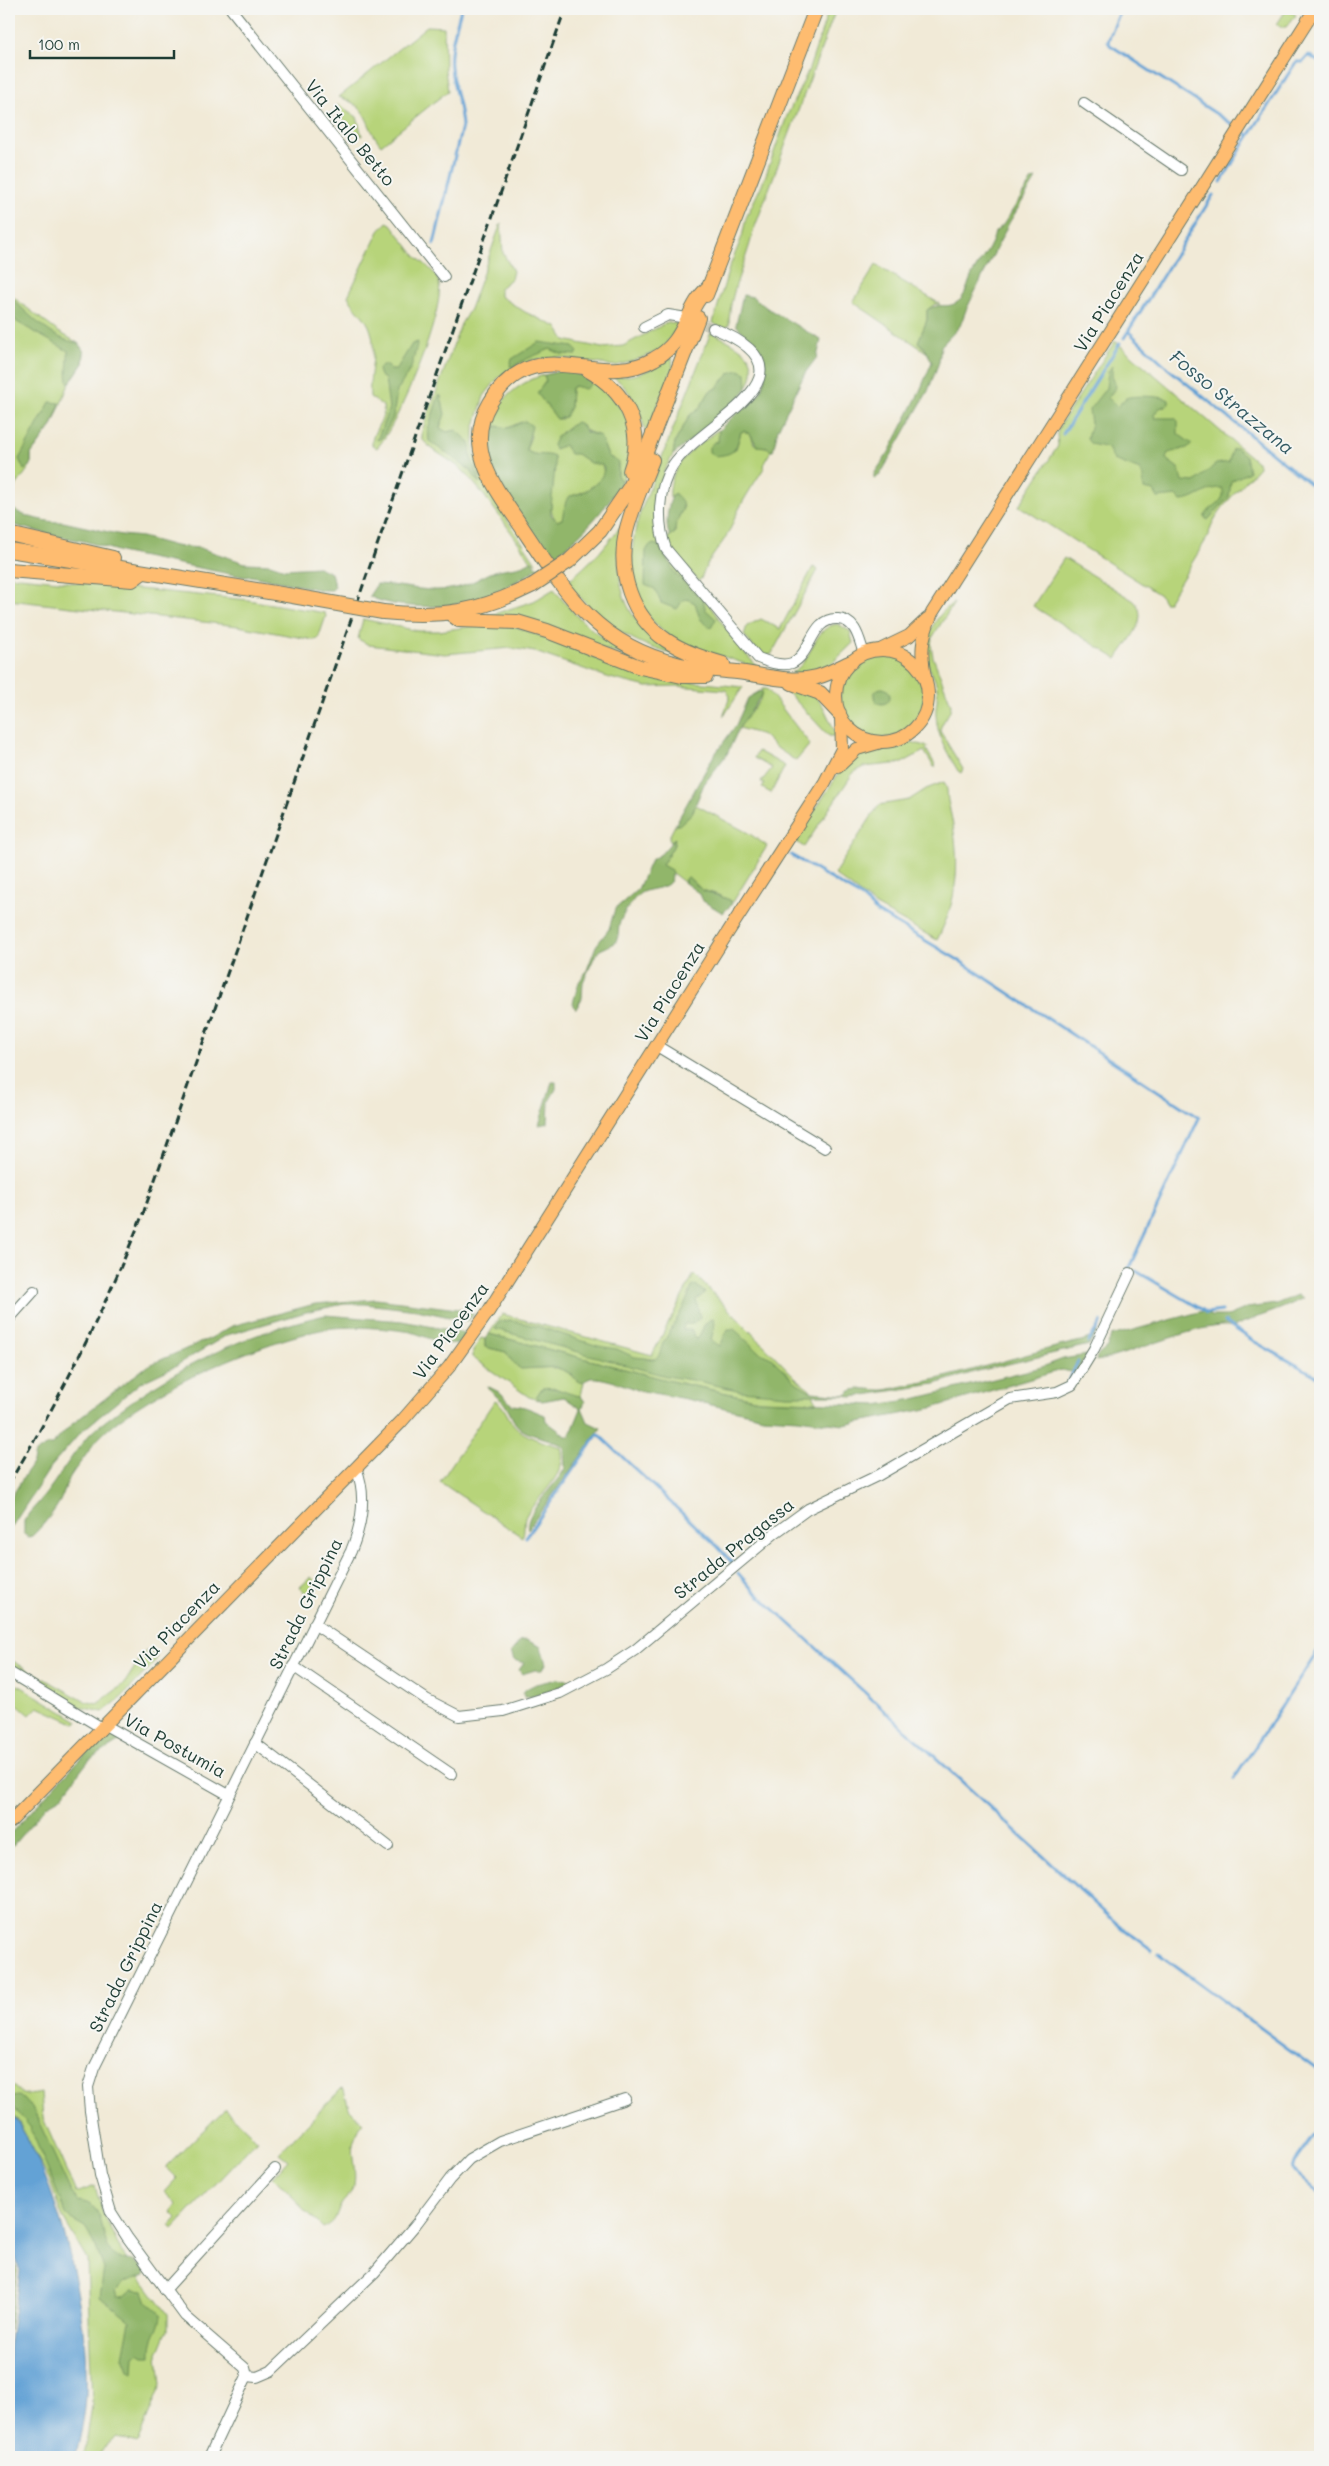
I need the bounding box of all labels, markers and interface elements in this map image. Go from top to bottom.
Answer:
scale bar [30,28,174,60]
text: 100 m [38,34,80,54]
street label: Via Italo Betto [300,74,401,191]
street label: Via Piacenza [1068,246,1149,356]
water label: Fosso Strazzana [1165,344,1300,460]
street label: Via Piacenza [629,936,710,1046]
street label: Via Piacenza [407,1277,494,1384]
street label: Strada Pragassa [668,1492,799,1604]
street label: Strada Grippina [263,1534,347,1673]
street label: Via Piacenza [128,1575,225,1674]
street label: Via Postumia [120,1707,231,1783]
street label: Strada Grippina [83,1897,167,2036]

